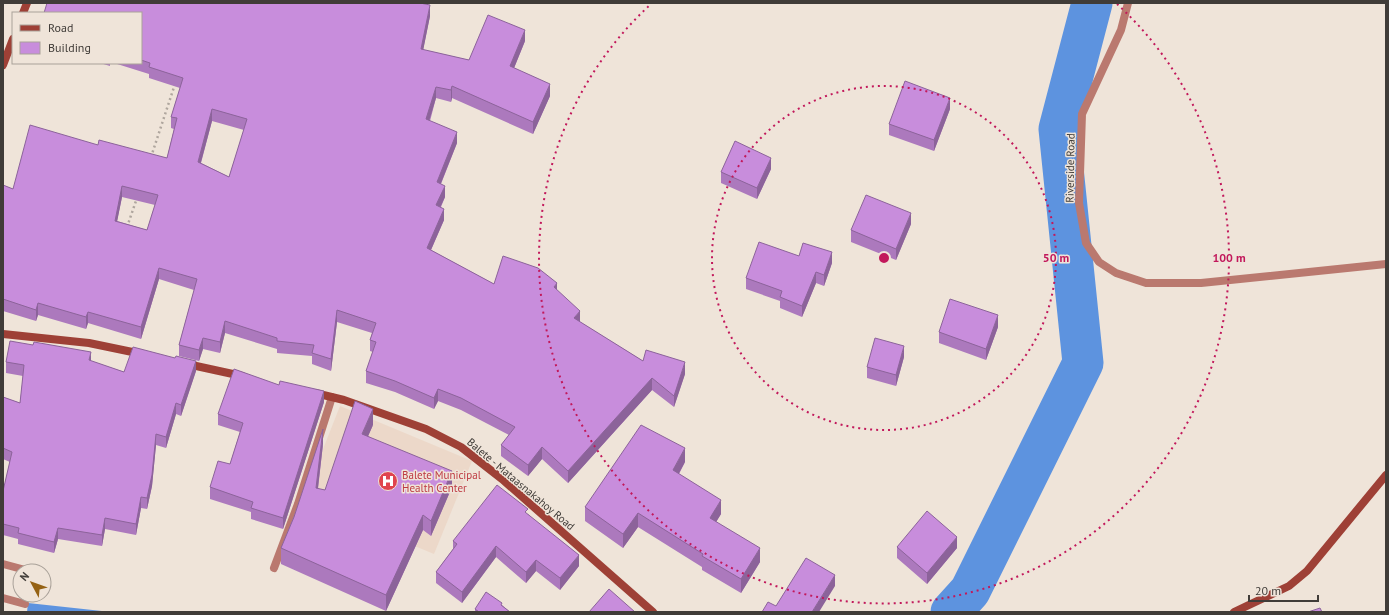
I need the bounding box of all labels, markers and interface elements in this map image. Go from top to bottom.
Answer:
legend [12,12,142,64]
text: Road [48,20,73,35]
text: Building [48,40,91,55]
street label: Riverside Road [1062,133,1078,203]
text: 50 m [1043,250,1069,265]
text: 100 m [1212,250,1246,265]
centre of rings [877,251,891,265]
street label: Balete - Mataasnakahoy Road [464,435,578,533]
place label: Balete Municipal Health Center [402,468,482,495]
hospital icon: Balete Municipal Health Center [377,470,399,492]
north arrow [12,563,52,603]
text: N [17,569,32,584]
scale bar [1249,577,1318,603]
text: 20 m [1255,583,1281,598]

